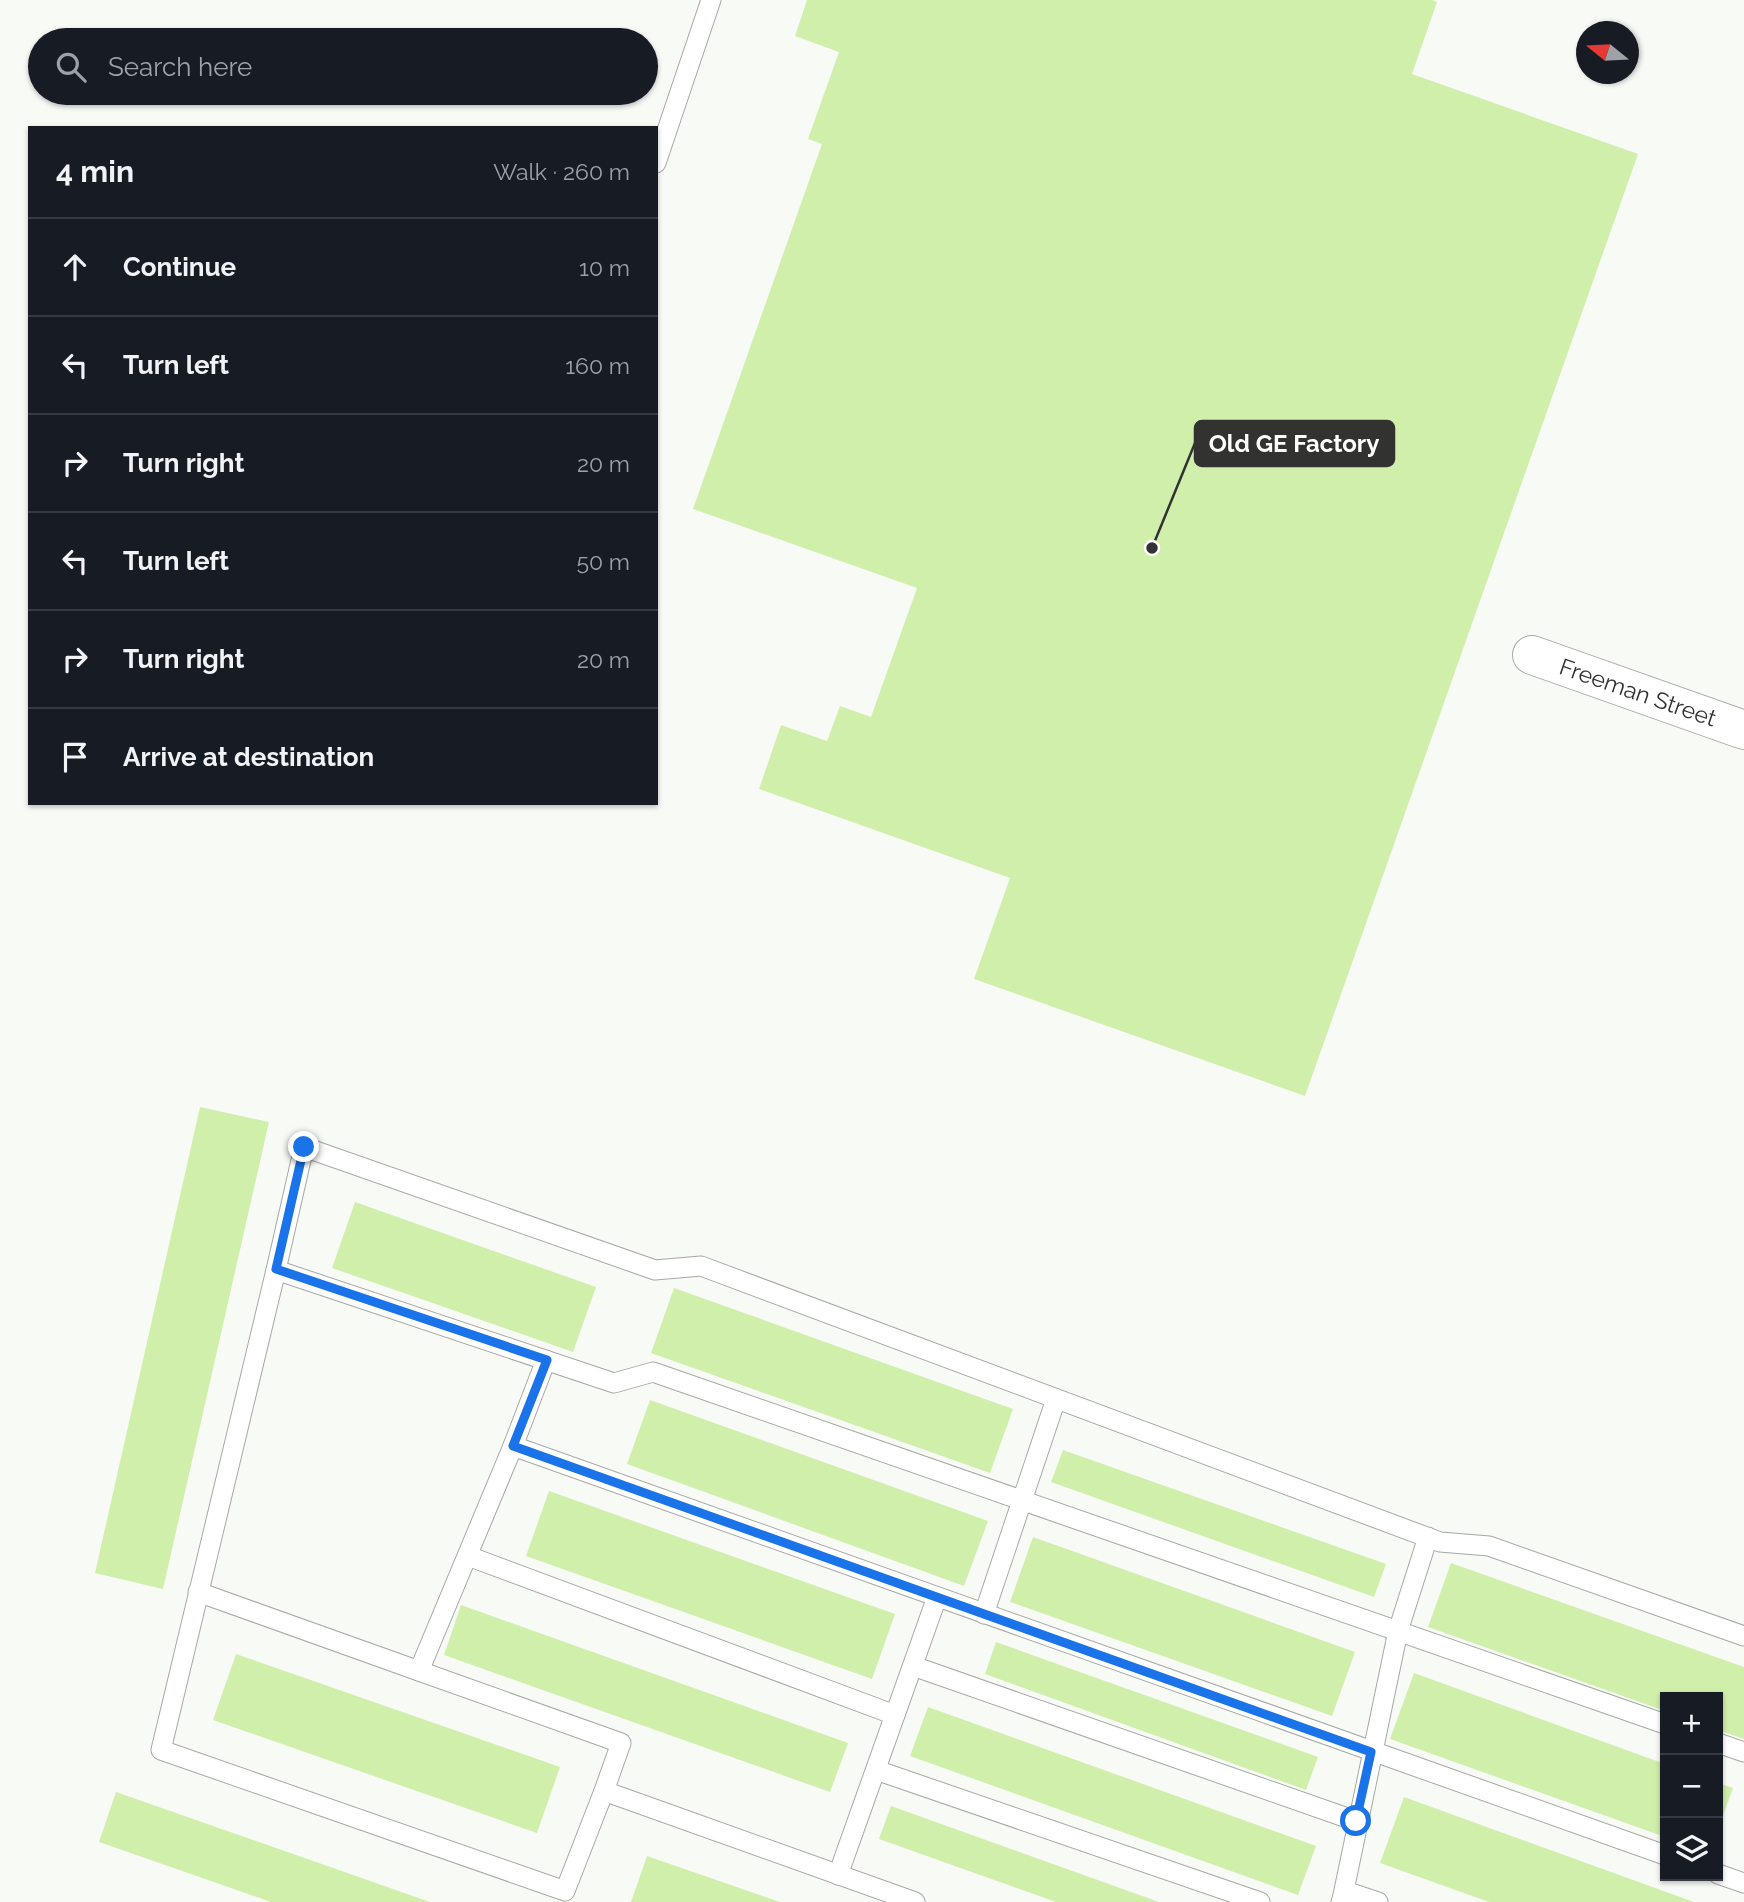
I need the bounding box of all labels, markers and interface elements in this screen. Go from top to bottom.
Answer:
north arrow [1576,21,1639,84]
search box [28,28,658,105]
icon: search [52,48,90,86]
text: Search here [108,52,252,82]
text: 4 min [56,154,134,189]
text: Walk · 260 m [493,158,630,185]
icon: ahead [56,248,94,286]
text: Continue [123,252,236,282]
text: 10 m [579,254,630,281]
icon: left [56,346,94,384]
text: Turn left [123,350,229,380]
text: 160 m [565,352,630,379]
callout: Old GE Factory [1195,421,1394,466]
text: Old GE Factory [1209,429,1379,458]
icon: right [56,444,94,482]
text: Turn right [123,448,244,478]
text: 20 m [577,450,630,477]
icon: left [56,542,94,580]
text: Turn left [123,546,229,576]
text: 50 m [576,548,630,575]
icon: right [56,640,94,678]
text: Turn right [123,644,244,674]
text: 20 m [577,646,630,673]
street label: Freeman Street [1556,653,1720,732]
icon: arrive [56,738,94,776]
text: Arrive at destination [123,742,374,772]
route end [288,1131,319,1162]
map controls [1660,1692,1723,1881]
button: + [1660,1692,1723,1755]
button: − [1660,1755,1723,1818]
route start [1340,1805,1371,1836]
button: layers [1660,1818,1723,1881]

